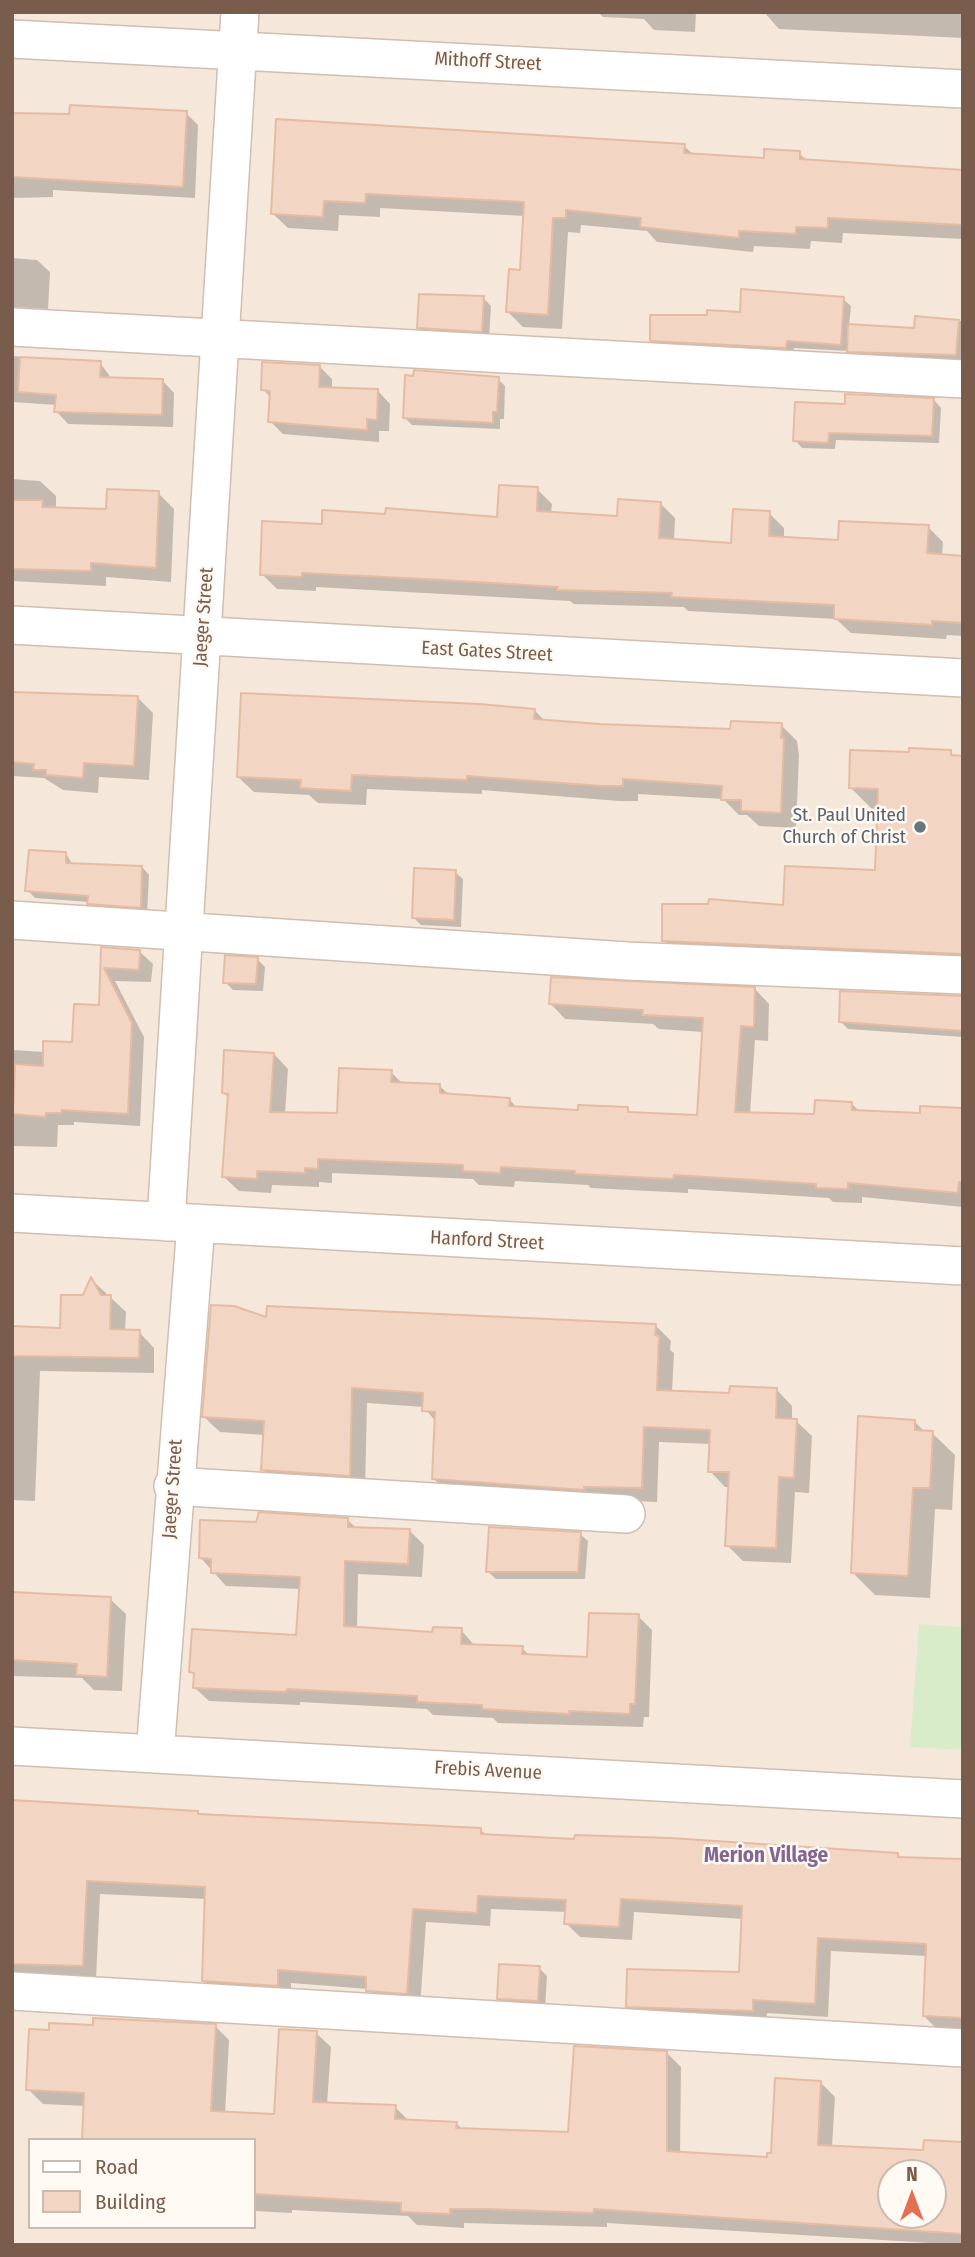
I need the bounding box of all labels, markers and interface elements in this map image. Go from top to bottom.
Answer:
street label: Mithoff Street [434,48,542,76]
street label: Jaeger Street [189,566,219,668]
street label: East Gates Street [421,637,553,667]
place label: St. Paul United Church of Christ [782,805,906,849]
marker: St. Paul United Church of Christ [912,819,928,835]
street label: Hanford Street [430,1227,544,1255]
street label: Jaeger Street [158,1438,188,1540]
street label: Frebis Avenue [434,1757,542,1785]
district label: Merion Village [704,1843,828,1869]
legend [28,2138,256,2229]
text: Road [95,2154,139,2180]
north arrow [877,2159,947,2229]
text: N [906,2163,918,2186]
text: Building [95,2189,166,2215]

